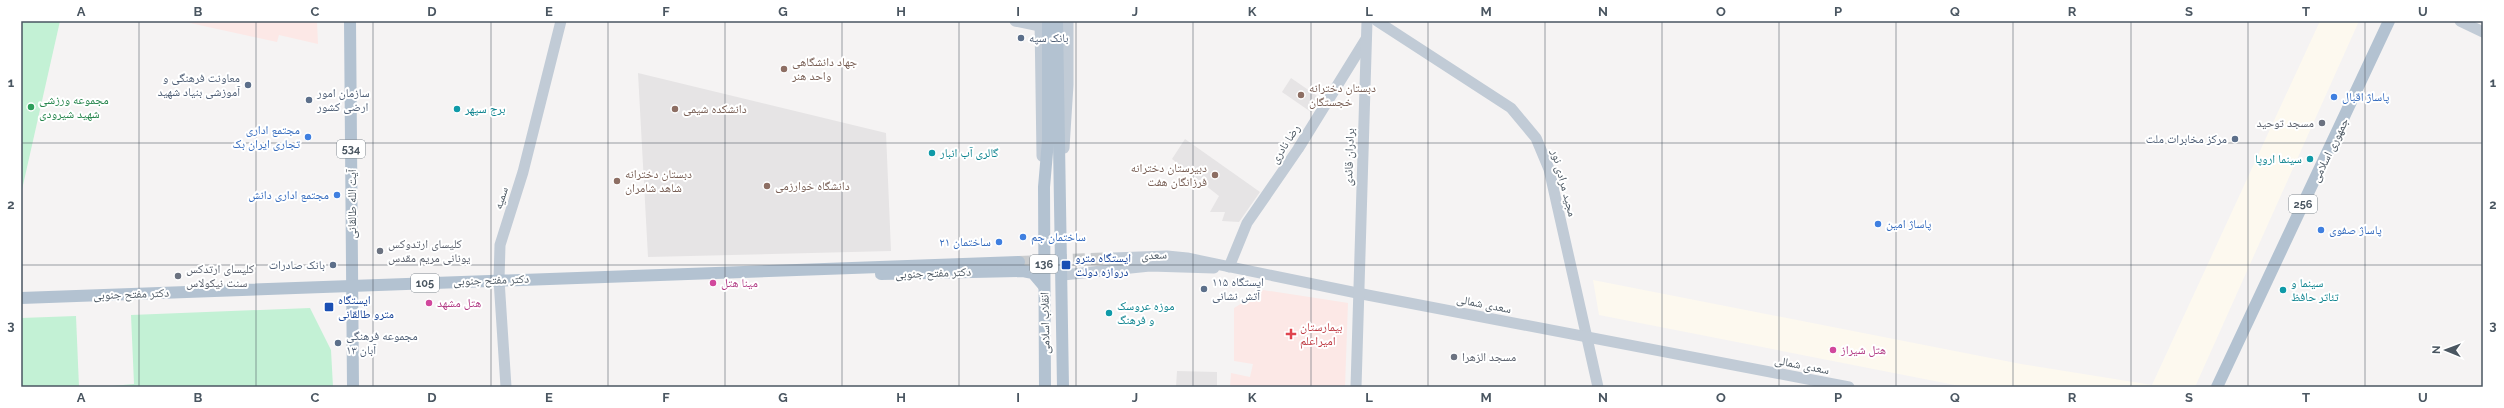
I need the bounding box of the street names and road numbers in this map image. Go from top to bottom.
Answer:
street label: جمهوری اسلامی [2308,115,2352,184]
street label: رضا نادری [1267,122,1303,166]
street label: برادران قائدی [1341,128,1357,186]
road number: 534 [337,140,365,158]
street label: مجید مرادی نور [1548,147,1580,218]
street label: آیت الله طالقانی [345,168,359,239]
street label: سمیه [491,185,511,211]
road number: 256 [2289,195,2317,213]
street label: سعدی [1141,248,1167,262]
road number: 136 [1030,255,1058,273]
street label: دکتر مفتح جنوبی [895,265,971,282]
street label: دکتر مفتح جنوبی [453,272,529,289]
road number: 105 [411,274,439,292]
street label: دکتر مفتح جنوبی [93,286,169,303]
street label: انقلاب اسلامی [1037,292,1053,354]
street label: سعدی شمالی [1455,292,1513,316]
street label: سعدی شمالی [1773,353,1831,377]

